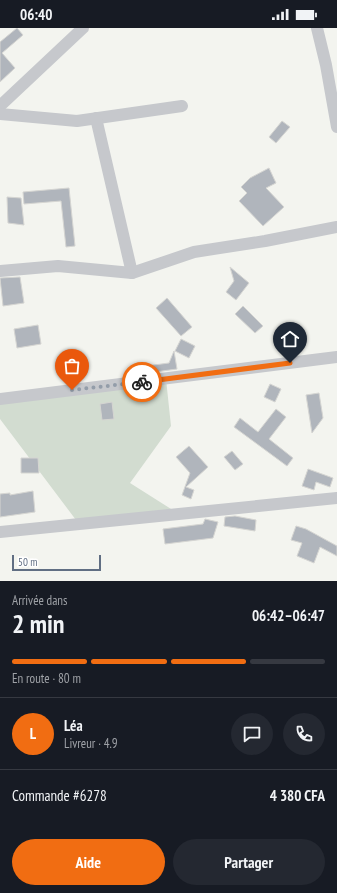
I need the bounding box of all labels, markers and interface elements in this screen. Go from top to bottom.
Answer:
text: 06:40 [20,5,52,24]
pin [273,322,307,363]
icon: home [279,328,301,350]
pin [55,349,89,390]
icon: bag [61,355,83,377]
courier [122,362,162,402]
icon: bike [131,371,153,393]
scale bar [12,553,101,572]
text: 50 m [18,555,37,569]
text: Arrivée dans [12,592,67,609]
text: 06:42–06:47 [252,606,325,625]
text: 2 min [12,607,65,640]
text: En route · 80 m [12,670,81,687]
button: chat [231,713,273,755]
button: phone [283,713,325,755]
text: Léa [64,716,83,735]
text: L [30,724,36,743]
text: Livreur · 4.9 [64,735,118,752]
text: Commande #6278 [12,786,107,805]
text: 4 380 CFA [270,786,325,805]
button: Aide [12,839,165,885]
button: Partager [173,839,325,885]

